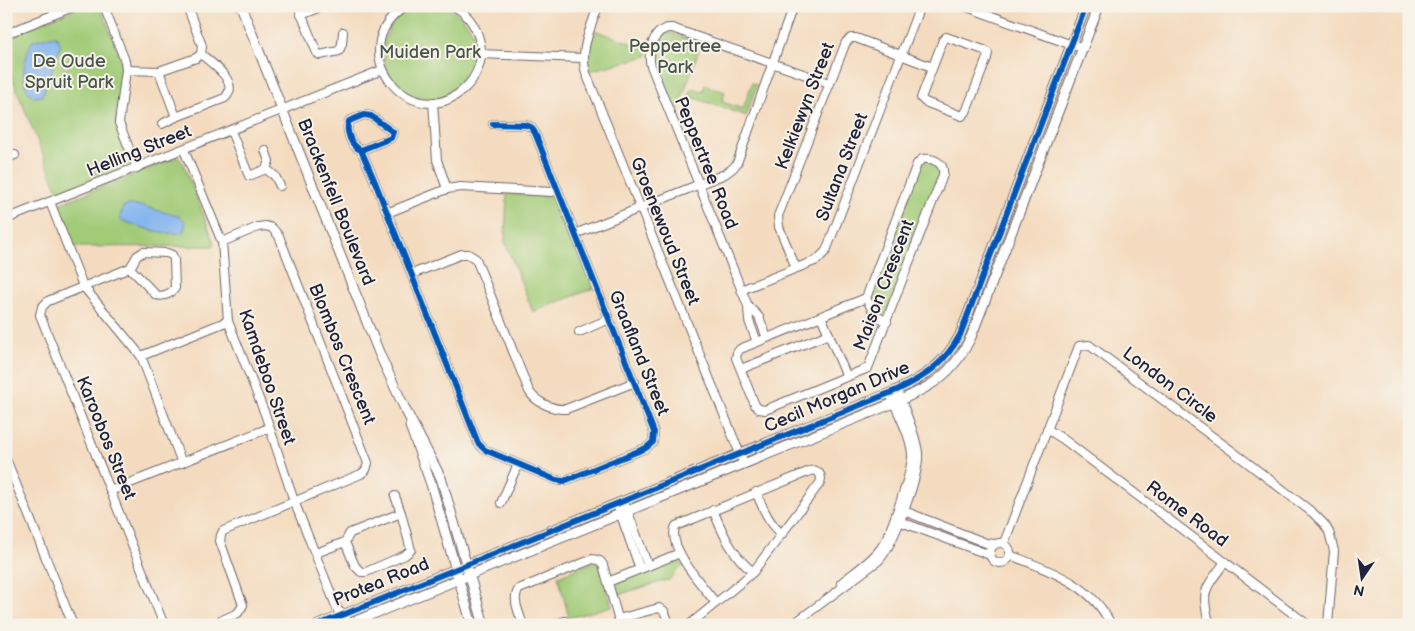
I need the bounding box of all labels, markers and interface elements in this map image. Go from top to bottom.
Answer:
park label: Peppertree Park [629,36,722,78]
street label: Kelkiewyn Street [771,39,839,173]
park label: Muiden Park [379,42,481,63]
park label: De Oude Spruit Park [25,51,113,93]
street label: Peppertree Road [670,94,742,232]
street label: Sultana Street [812,109,872,224]
street label: Brackenfell Boulevard [293,115,379,289]
street label: Helling Street [84,120,195,181]
street label: Groenewoud Street [626,154,704,308]
street label: Maison Crescent [849,216,919,353]
street label: Blombos Crescent [304,280,380,428]
street label: Graafland Street [604,287,674,419]
street label: Kamdeboo Street [234,306,300,448]
street label: London Circle [1119,343,1222,428]
street label: Cecil Morgan Drive [761,357,913,437]
street label: Karoobos Street [72,373,141,503]
street label: Rome Road [1142,476,1232,552]
street label: Protea Road [330,553,432,611]
north arrow [1338,554,1388,604]
text: N [1352,581,1366,600]

